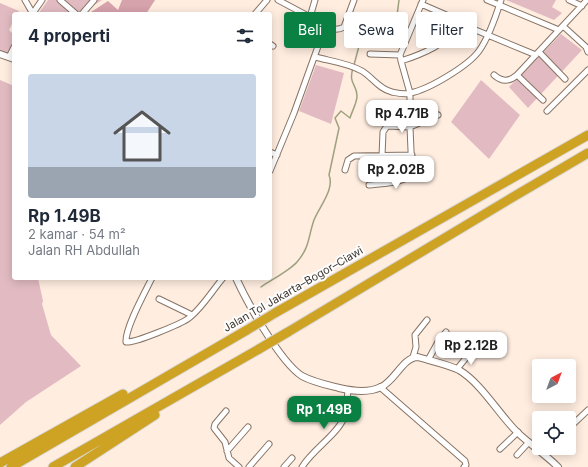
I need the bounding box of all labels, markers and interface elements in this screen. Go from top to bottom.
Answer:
chip: Beli [284,12,336,48]
chip: Sewa [344,12,408,48]
chip: Filter [416,12,477,48]
icon: filters [234,25,256,47]
text: 4 properti [28,26,110,46]
icon: home [106,100,178,172]
pin: Rp 4.71B [361,100,443,134]
text: Rp 4.71B [375,105,429,121]
pin: Rp 2.02B [355,156,437,190]
text: Rp 2.02B [367,161,425,177]
text: Rp 1.49B [28,206,101,226]
text: 2 kamar · 54 m² [28,226,126,242]
text: Jalan RH Abdullah [28,242,140,258]
street label: Jalan Tol Jakarta–Bogor–Ciawi [221,243,365,335]
pin: Rp 2.12B [430,332,512,366]
text: Rp 2.12B [444,337,498,353]
north arrow [532,359,576,403]
map controls [532,359,576,455]
pin: Rp 1.49B [283,396,365,430]
text: Rp 1.49B [296,401,352,417]
button: locate [532,411,576,455]

